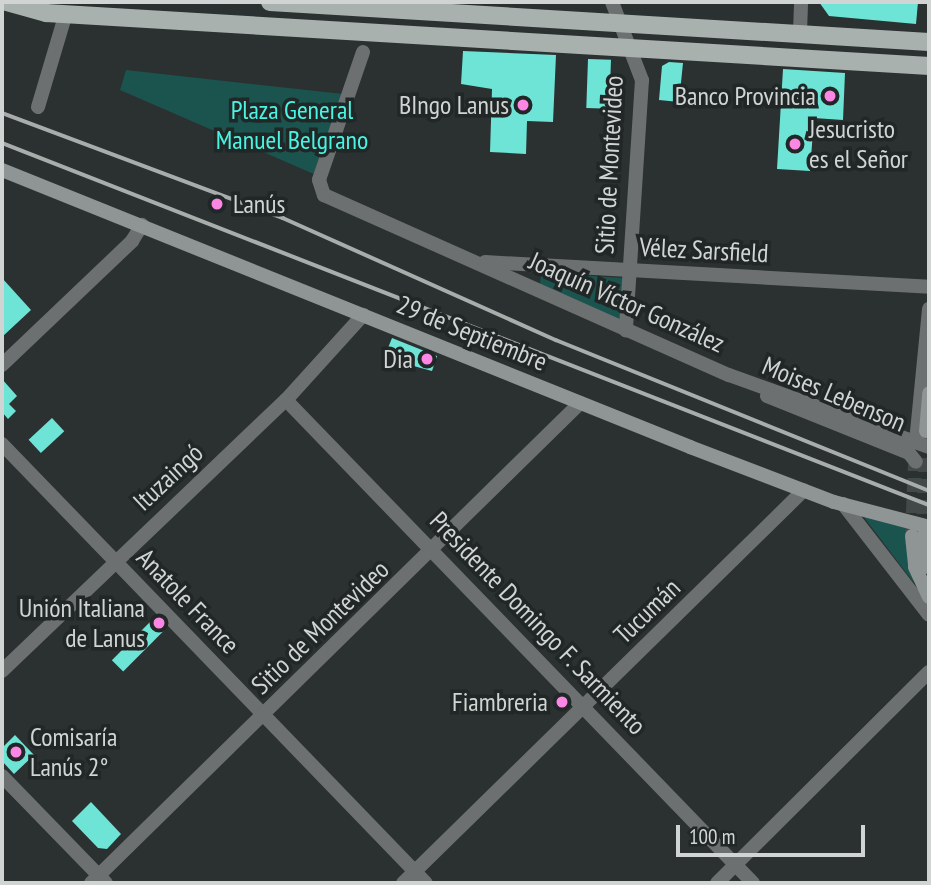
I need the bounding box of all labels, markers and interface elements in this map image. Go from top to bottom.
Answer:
street label: Sitio de Montevideo [589,75,629,255]
place label: Banco Provincia [675,80,816,112]
marker: Banco Provincia [822,88,838,104]
place label: BIngo Lanus [399,89,509,121]
park label: Plaza General Manuel Belgrano [216,94,368,156]
marker: BIngo Lanus [515,97,531,113]
place label: Jesucristo es el Señor [809,113,908,174]
marker: Jesucristo es el Señor [787,136,803,152]
place label: Lanús [233,188,285,220]
marker: Lanús [207,194,227,214]
street label: Vélez Sarsfield [638,231,770,269]
street label: Joaquín Víctor González [524,245,730,359]
street label: 29 de Septiembre [392,289,552,377]
place label: Dia [383,343,413,375]
street label: Moises Lebenson [758,350,910,438]
marker: Dia [419,351,435,367]
street label: Ituzaingó [127,437,209,517]
street label: Presidente Domingo F. Sarmiento [423,505,653,741]
street label: Anatole France [130,542,246,660]
street label: Sitio de Montevideo [245,554,395,700]
street label: Tucumán [607,572,687,650]
place label: Unión Italiana de Lanus [19,592,145,654]
marker: Unión Italiana de Lanus [151,615,167,631]
place label: Fiambreria [452,686,548,718]
marker: Fiambreria [554,694,570,710]
place label: Comisaría Lanús 2° [30,721,117,782]
marker: Comisaría Lanús 2° [8,744,24,760]
scale bar [679,812,868,856]
text: 100 m [689,823,735,850]

